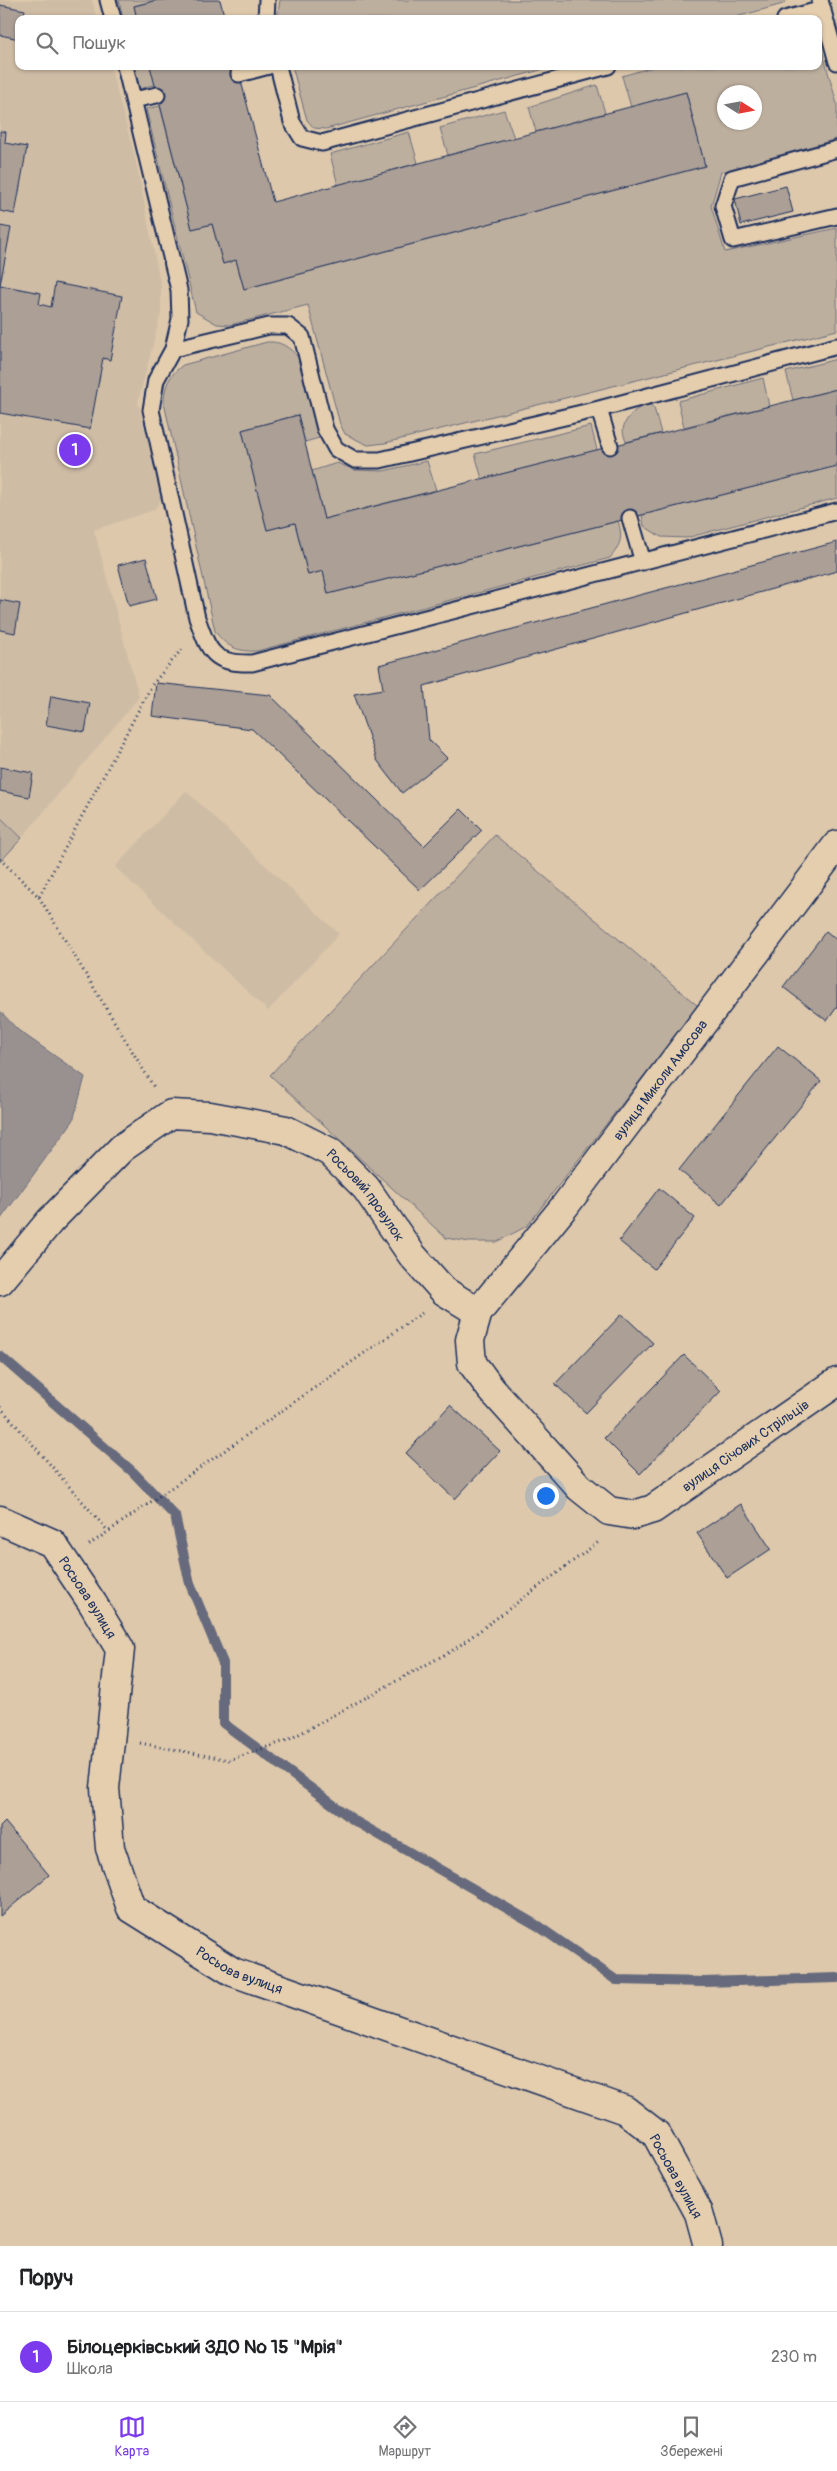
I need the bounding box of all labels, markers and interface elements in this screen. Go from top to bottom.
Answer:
search box [15,15,822,70]
icon: search [33,29,61,57]
text: Пошук [73,31,126,55]
north arrow [717,85,762,130]
pin: 1 [59,431,91,469]
street label: вулиця Миколи Амосова [609,1017,711,1144]
street label: Росьовий провулок [323,1145,408,1245]
street label: вулиця Січових Стрільців [679,1396,812,1495]
your location [533,1483,559,1509]
street label: Росьова вулиця [55,1554,120,1642]
street label: Росьова вулиця [193,1943,285,1998]
street label: Росьова вулиця [645,2131,706,2221]
text: Поруч [20,2265,73,2292]
text: Білоцерківський ЗДО № 15 "Мрія" [67,2335,343,2359]
text: 1 [33,2347,39,2367]
text: 230 m [771,2347,817,2367]
text: Школа [67,2359,113,2379]
tab: Карта [115,2413,149,2460]
tab: Маршрут [378,2413,431,2460]
tab: Збережені [660,2413,722,2460]

